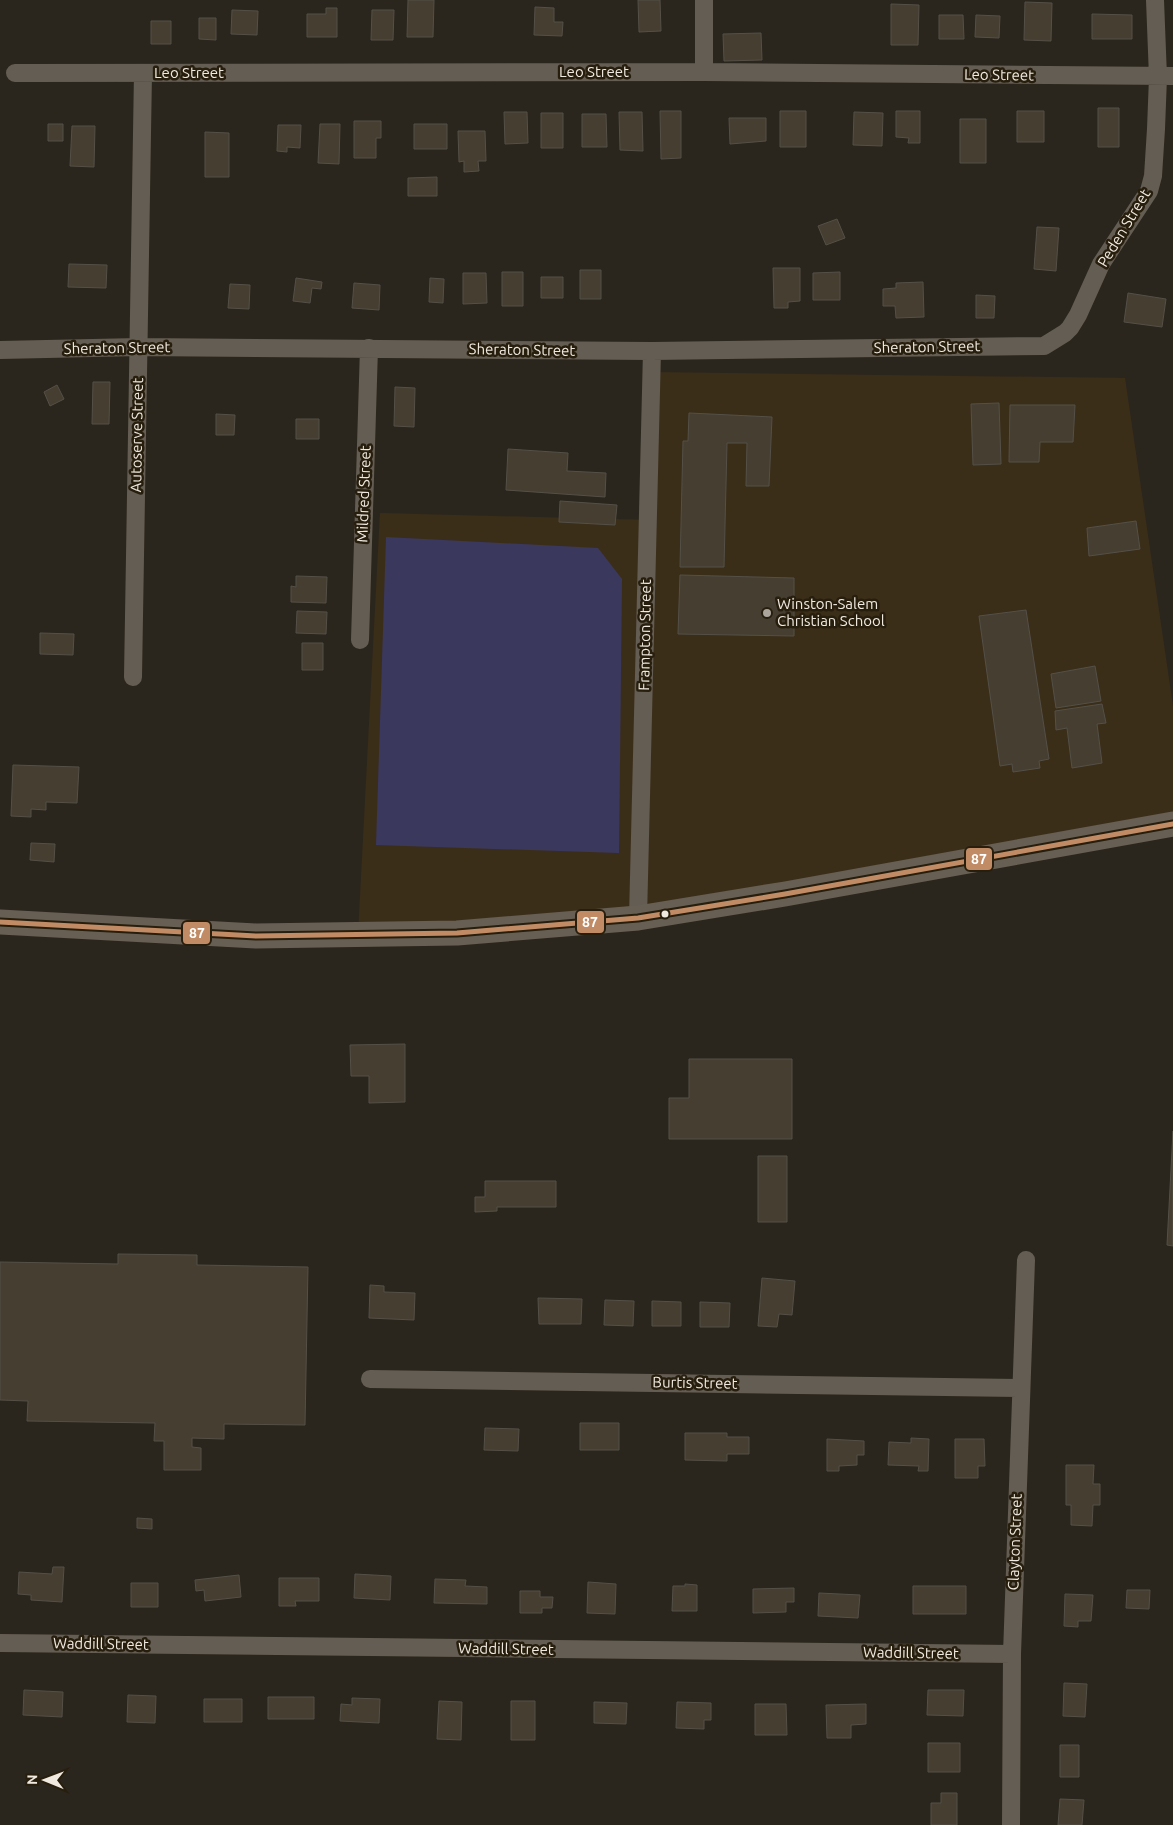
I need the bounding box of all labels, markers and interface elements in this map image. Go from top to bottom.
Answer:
street label: Leo Street [559,63,629,80]
street label: Leo Street [154,64,224,81]
street label: Leo Street [964,65,1034,84]
street label: Peden Street [1094,186,1154,270]
street label: Sheraton Street [874,337,981,356]
street label: Sheraton Street [64,338,171,357]
street label: Sheraton Street [469,340,576,359]
street label: Autoserve Street [127,377,146,492]
street label: Mildred Street [353,445,374,543]
street label: Frampton Street [635,579,654,691]
place label: Winston-Salem Christian School [777,595,885,629]
marker: Winston-Salem Christian School [761,607,773,619]
line badge: 87 [965,847,993,871]
text: 87 [971,851,987,867]
unlabelled marker [660,909,670,919]
line badge: 87 [576,910,605,934]
text: 87 [582,914,598,930]
line badge: 87 [182,921,211,945]
text: 87 [189,925,205,941]
street label: Burtis Street [652,1373,738,1392]
street label: Clayton Street [1004,1493,1025,1591]
street label: Waddill Street [53,1634,149,1653]
street label: Waddill Street [458,1639,554,1658]
street label: Waddill Street [863,1643,959,1662]
north arrow [20,1755,70,1805]
text: N [24,1774,40,1785]

